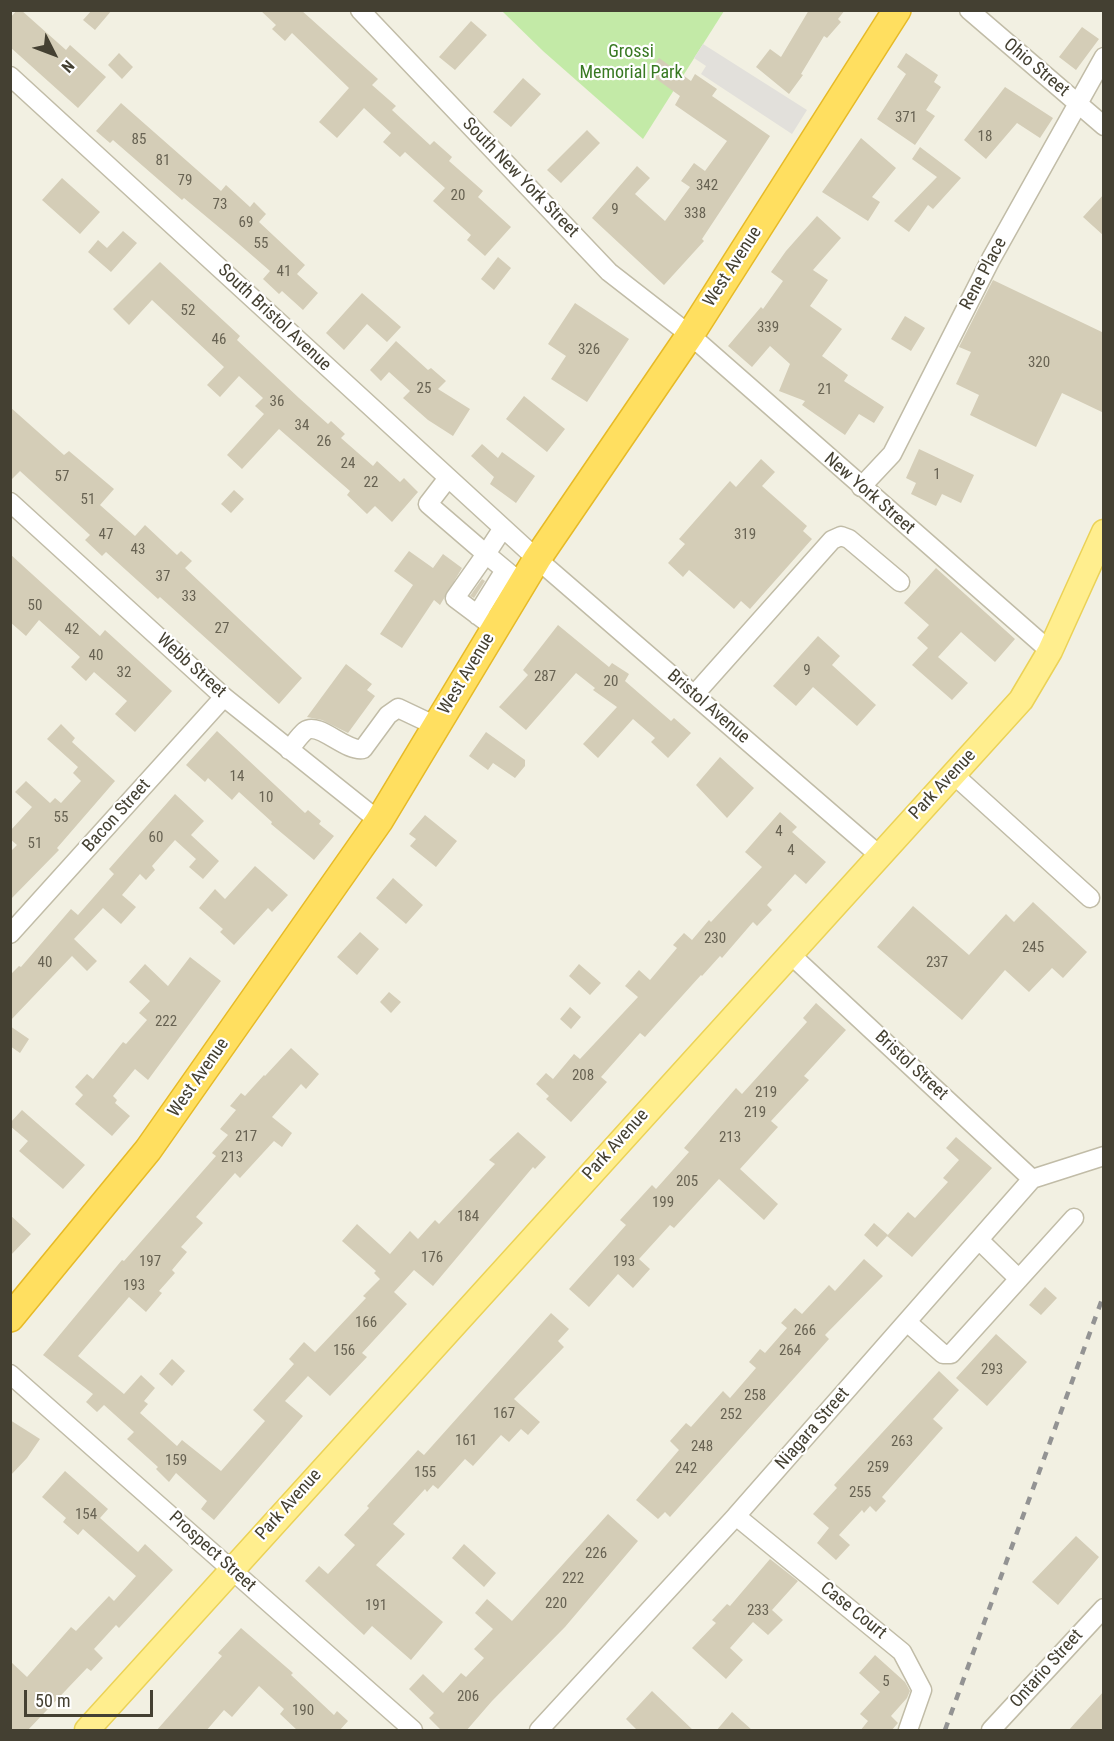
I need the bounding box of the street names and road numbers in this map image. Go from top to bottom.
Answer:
street label: Ohio Street [999,34,1073,102]
street label: South New York Street [457,114,583,242]
street label: West Avenue [699,223,767,311]
street label: Rene Place [956,234,1012,314]
street label: South Bristol Avenue [213,260,335,376]
street label: New York Street [819,449,919,539]
street label: Webb Street [152,629,230,703]
street label: West Avenue [434,629,500,719]
street label: Bristol Avenue [662,665,754,749]
street label: Park Avenue [905,745,981,825]
street label: Bacon Street [79,775,155,857]
street label: Bristol Street [870,1027,952,1105]
street label: West Avenue [164,1034,234,1122]
street label: Park Avenue [579,1105,653,1185]
street label: Niagara Street [772,1384,854,1474]
street label: Park Avenue [252,1465,326,1545]
street label: Prospect Street [164,1507,260,1597]
street label: Case Court [816,1578,890,1644]
street label: Ontario Street [1006,1625,1088,1713]

